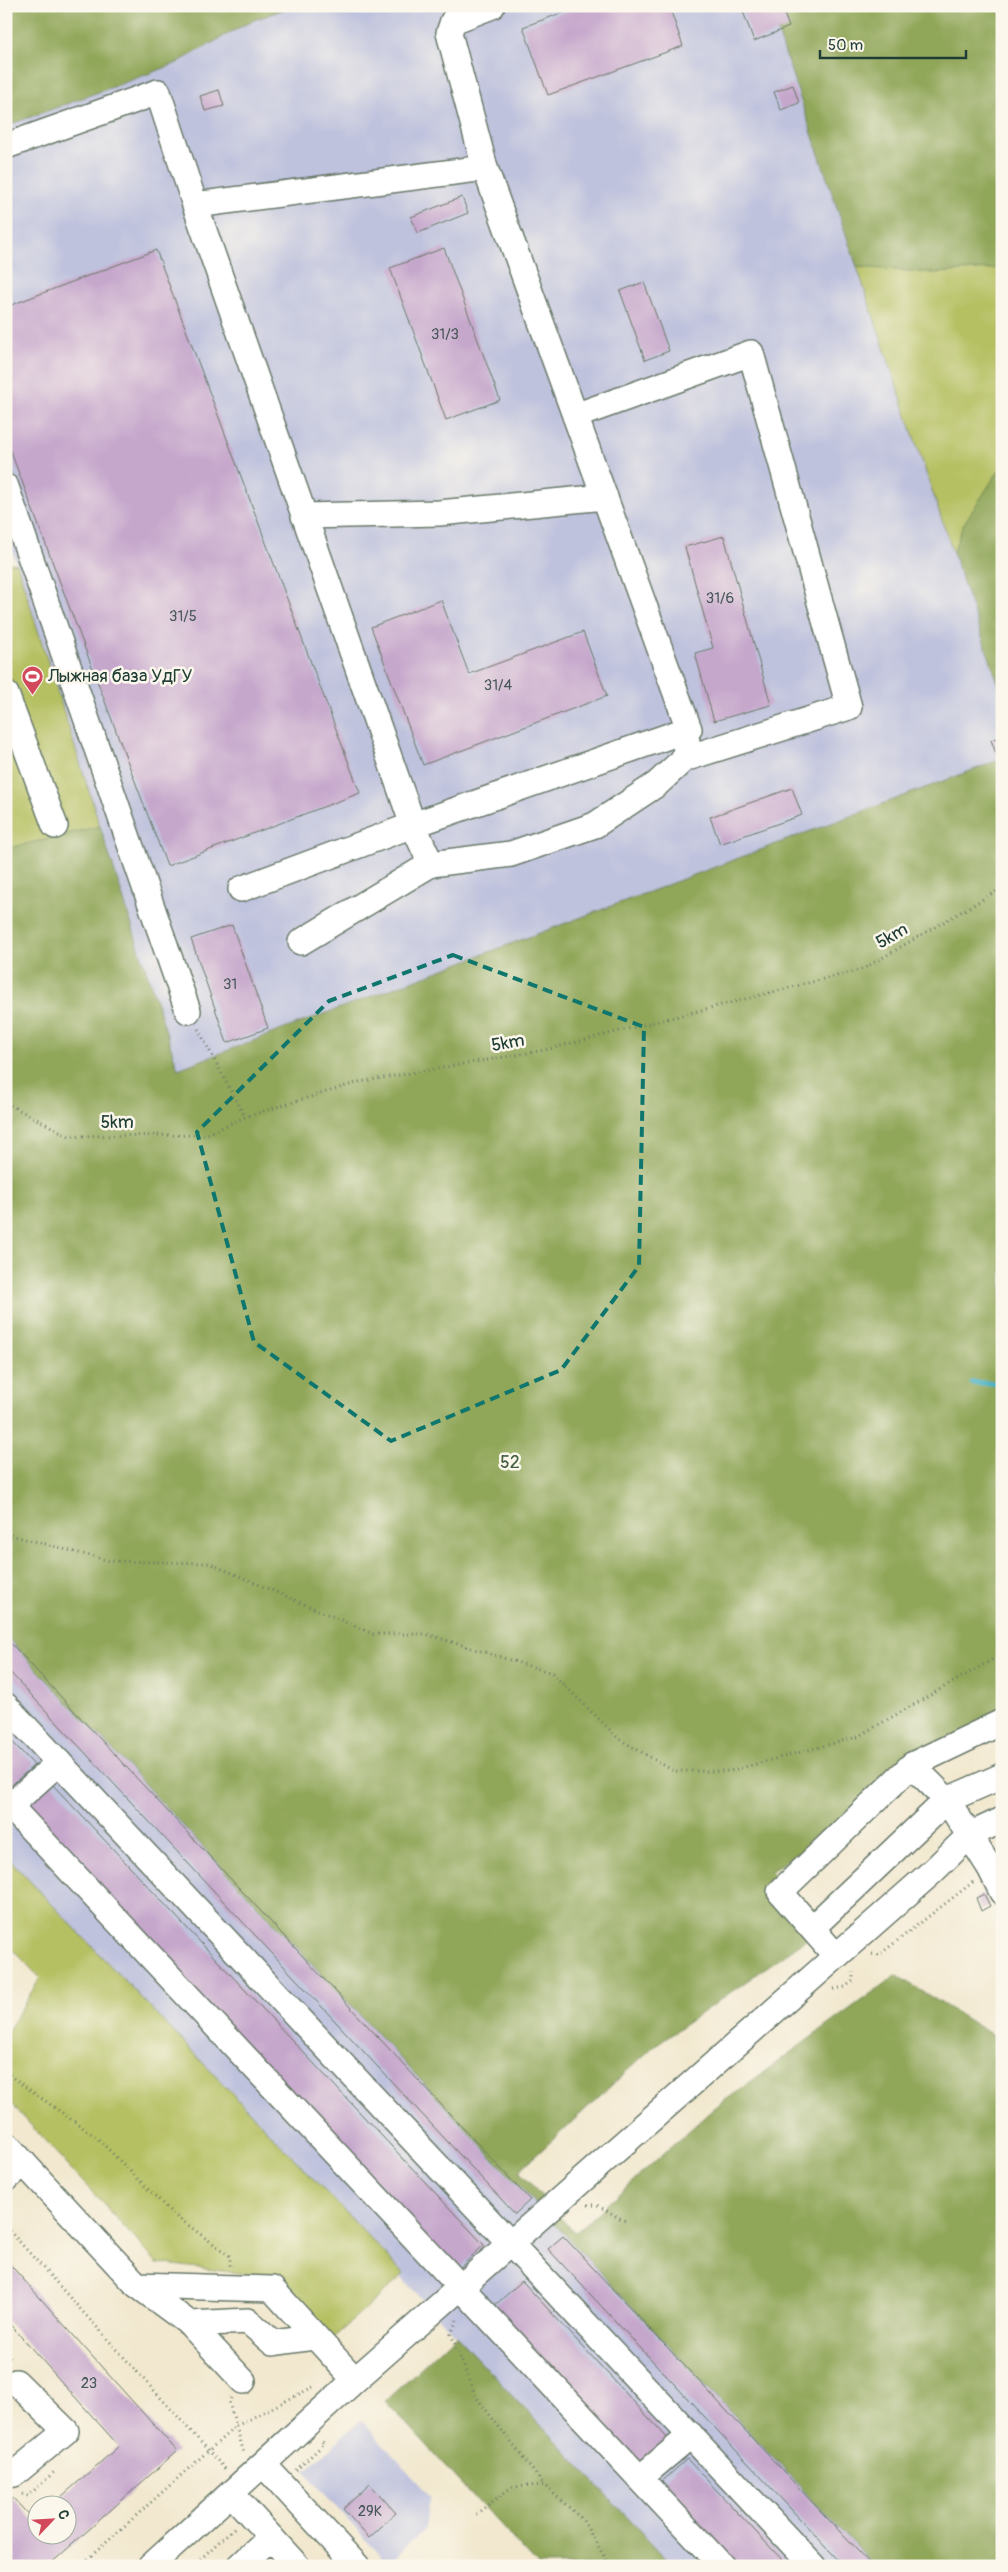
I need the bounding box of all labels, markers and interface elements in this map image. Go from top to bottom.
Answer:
scale bar [820,28,967,60]
text: 50 m [828,36,863,55]
house number: 31/3 [431,325,459,344]
house number: 31/6 [706,589,734,608]
house number: 31/5 [169,607,197,626]
sports icon: Лыжная база УдГУ [20,664,44,695]
place label: Лыжная база УдГУ [47,665,192,688]
house number: 31/4 [484,676,512,695]
street label: 5km [872,918,912,954]
house number: 31 [223,975,237,994]
street label: 5km [490,1029,526,1057]
street label: 5km [100,1111,134,1134]
park label: 52 [500,1451,520,1474]
house number: 23 [81,2374,97,2393]
north arrow [28,2494,78,2544]
house number: 29К [358,2502,382,2521]
text: С [54,2507,73,2523]

